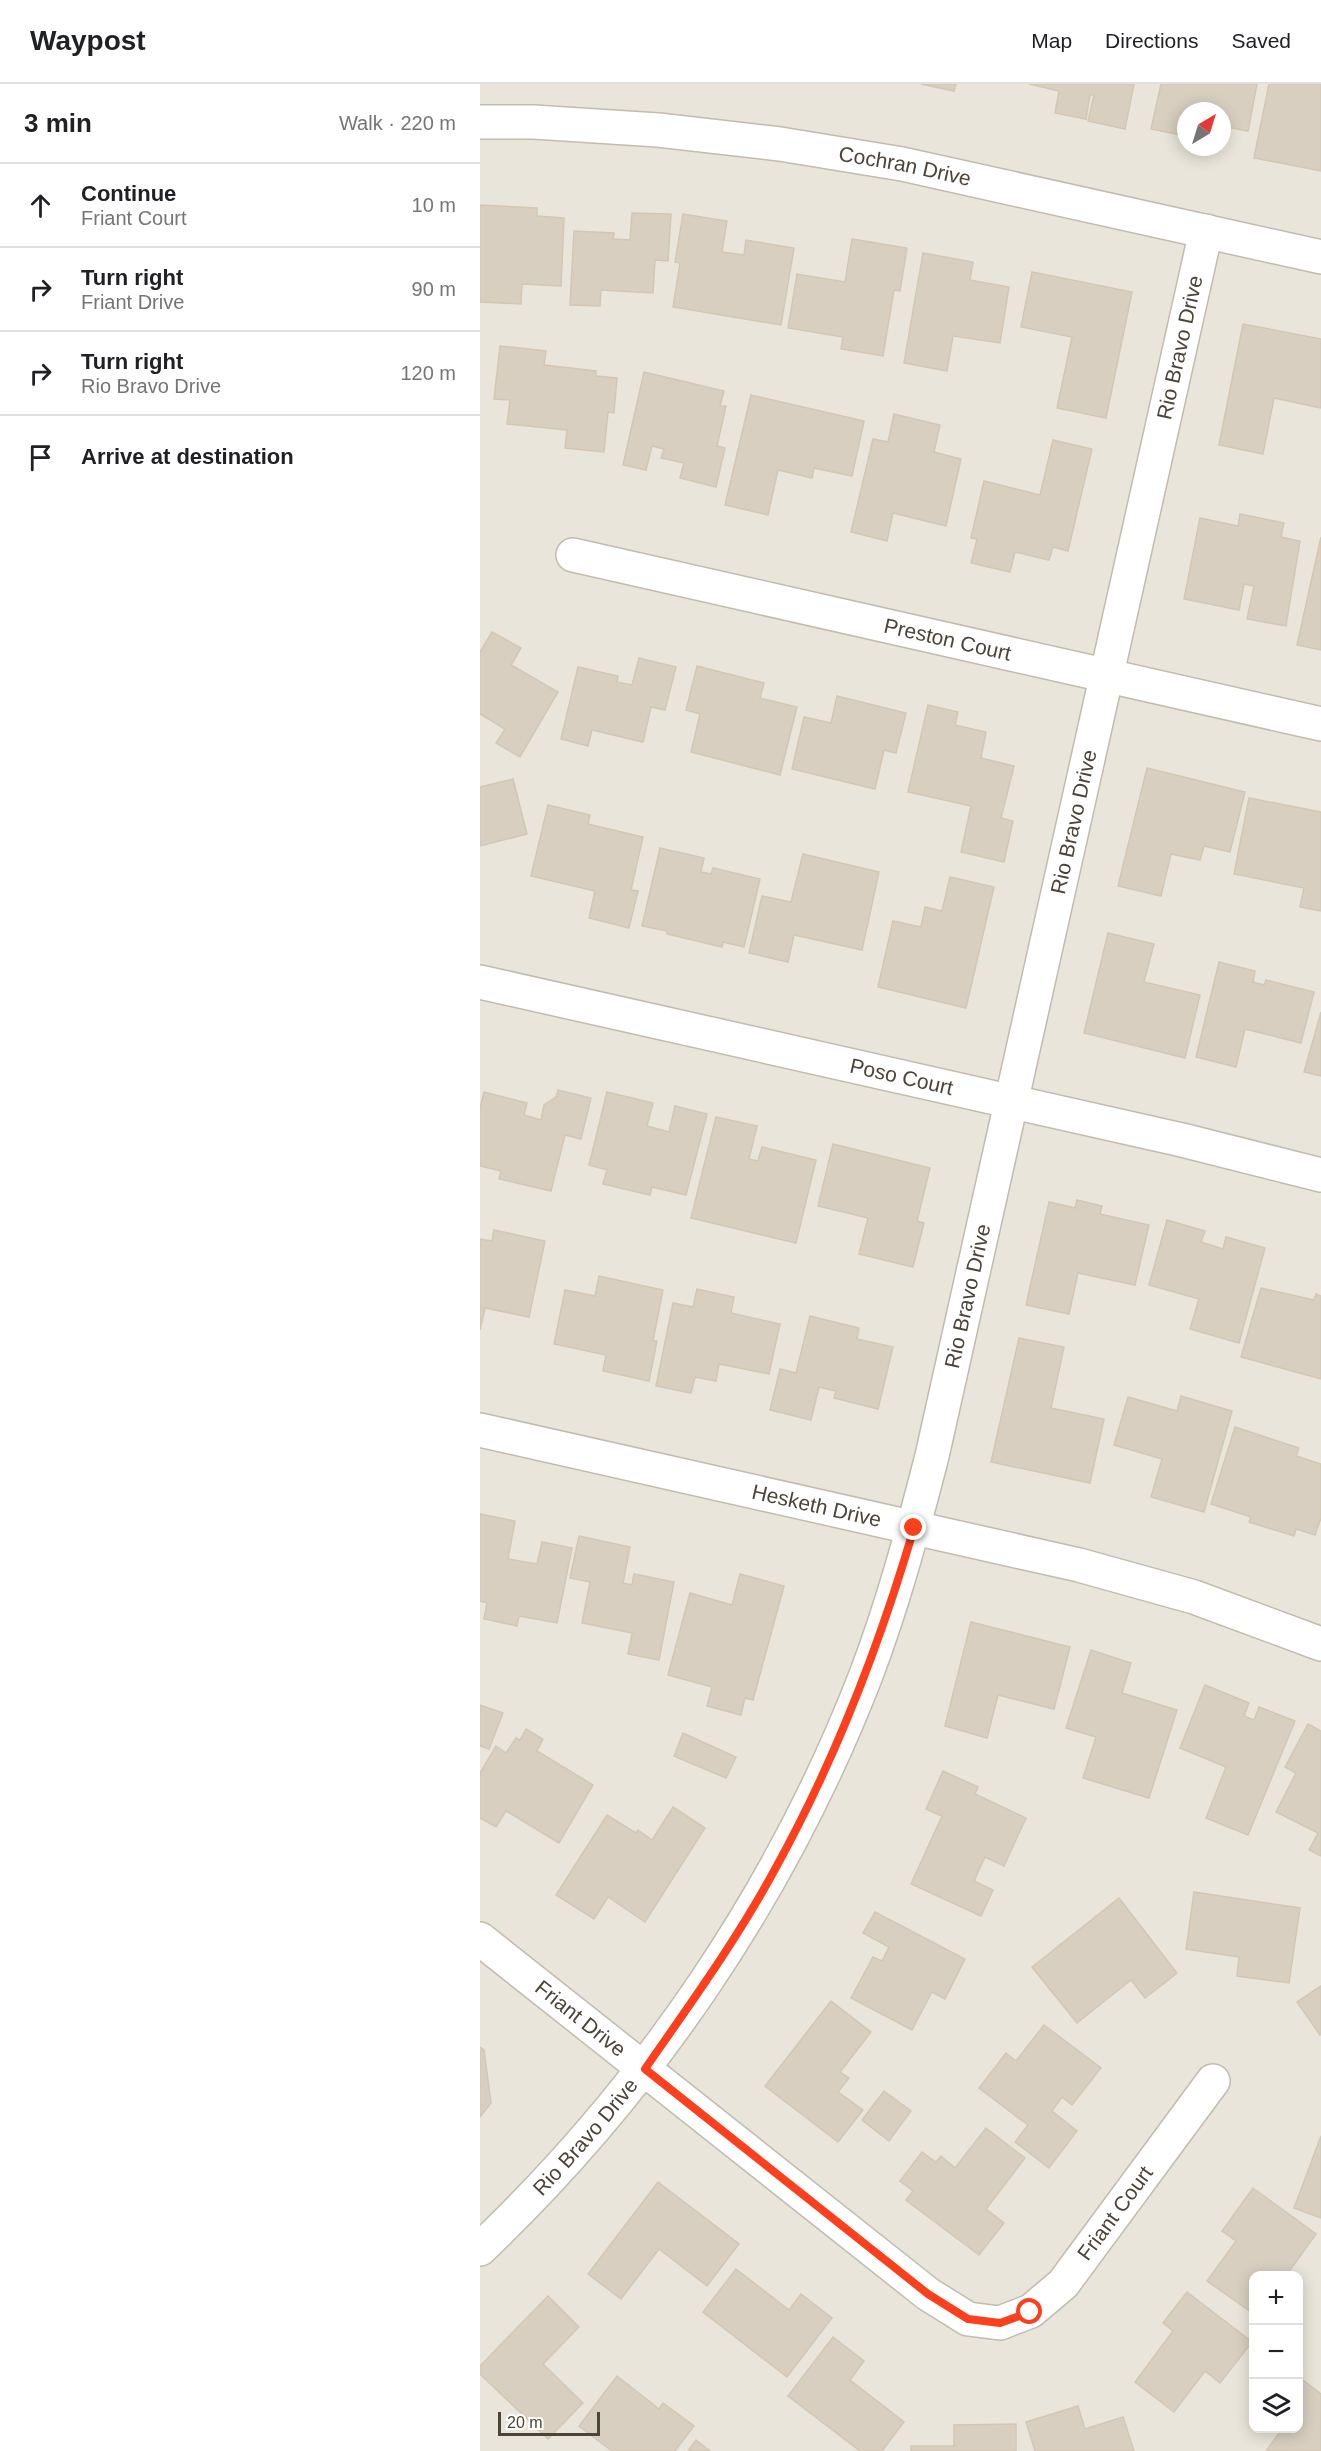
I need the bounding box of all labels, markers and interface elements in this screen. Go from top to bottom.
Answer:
text: Waypost [30,25,146,56]
text: Map [1031,29,1072,52]
text: Directions [1105,29,1198,52]
text: Saved [1231,29,1291,52]
north arrow [1177,102,1231,156]
text: 3 min [24,108,92,138]
text: Walk · 220 m [339,112,456,134]
street label: Cochran Drive [837,142,973,190]
text: Continue [81,181,176,206]
icon: ahead [24,189,57,222]
text: 10 m [412,194,456,216]
text: Friant Court [81,207,187,229]
text: Turn right [81,265,183,290]
icon: right [24,273,57,306]
street label: Rio Bravo Drive [1152,273,1207,422]
text: 90 m [412,278,456,300]
text: Friant Drive [81,291,184,313]
text: Turn right [81,349,183,374]
icon: right [24,357,57,390]
text: 120 m [400,362,456,384]
text: Rio Bravo Drive [81,375,221,397]
icon: arrive [24,441,57,474]
text: Arrive at destination [81,444,294,469]
street label: Preston Court [882,614,1014,665]
street label: Rio Bravo Drive [1046,747,1101,896]
street label: Poso Court [848,1054,956,1099]
street label: Rio Bravo Drive [940,1222,995,1370]
street label: Hesketh Drive [750,1480,884,1531]
route end [900,1514,926,1540]
street label: Friant Drive [531,1975,630,2061]
street label: Rio Bravo Drive [528,2074,642,2200]
street label: Friant Court [1073,2161,1157,2264]
map controls [1249,2271,1303,2433]
button: + [1249,2271,1303,2325]
route start [1016,2298,1042,2324]
button: − [1249,2325,1303,2379]
button: layers [1249,2379,1303,2433]
scale bar [498,2409,600,2436]
text: 20 m [507,2414,543,2431]

